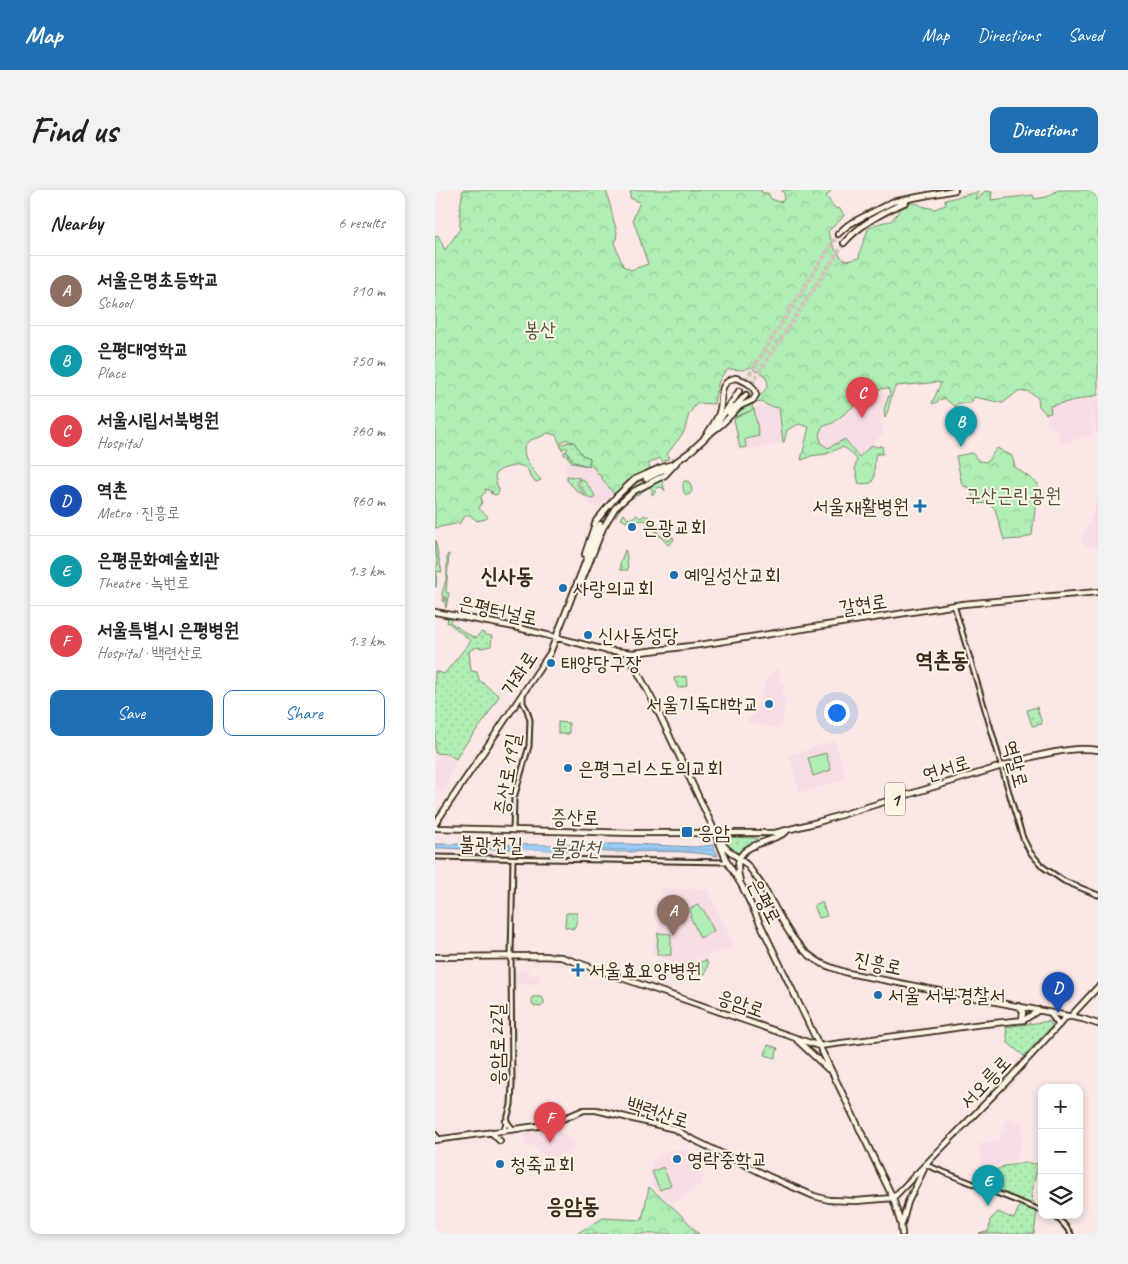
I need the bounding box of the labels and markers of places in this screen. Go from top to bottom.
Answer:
pin: C [846,377,878,418]
pin: B [945,406,977,447]
place label: 서울재활병원 [812,494,909,519]
marker: 서울재활병원 [913,499,927,513]
place label: 은광교회 [642,515,706,540]
marker: 은광교회 [626,521,638,533]
place label: 예일성산교회 [684,563,781,588]
marker: 예일성산교회 [668,569,680,581]
place label: 사랑의교회 [573,576,653,601]
marker: 사랑의교회 [557,582,569,594]
place label: 신사동성당 [598,623,678,648]
marker: 신사동성당 [582,629,594,641]
place label: 태양당구장 [561,651,641,676]
marker: 태양당구장 [545,657,557,669]
place label: 서울기독대학교 [646,692,759,717]
marker: 서울기독대학교 [763,698,775,710]
place label: 은평그리스도의교회 [578,756,723,781]
marker: 은평그리스도의교회 [562,762,574,774]
place label: 응암 [698,820,730,845]
marker: 응암 [680,825,694,839]
pin: A [657,895,689,936]
place label: 서울효요양병원 [589,958,702,983]
marker: 서울효요양병원 [571,963,585,977]
pin: D [1042,972,1074,1013]
place label: 서울 서부경찰서 [888,983,1006,1008]
marker: 서울 서부경찰서 [872,989,884,1001]
pin: F [534,1102,566,1143]
place label: 영락중학교 [687,1147,767,1172]
place label: 청죽교회 [510,1152,574,1177]
marker: 영락중학교 [671,1153,683,1165]
marker: 청죽교회 [494,1158,506,1170]
pin: E [972,1165,1004,1206]

